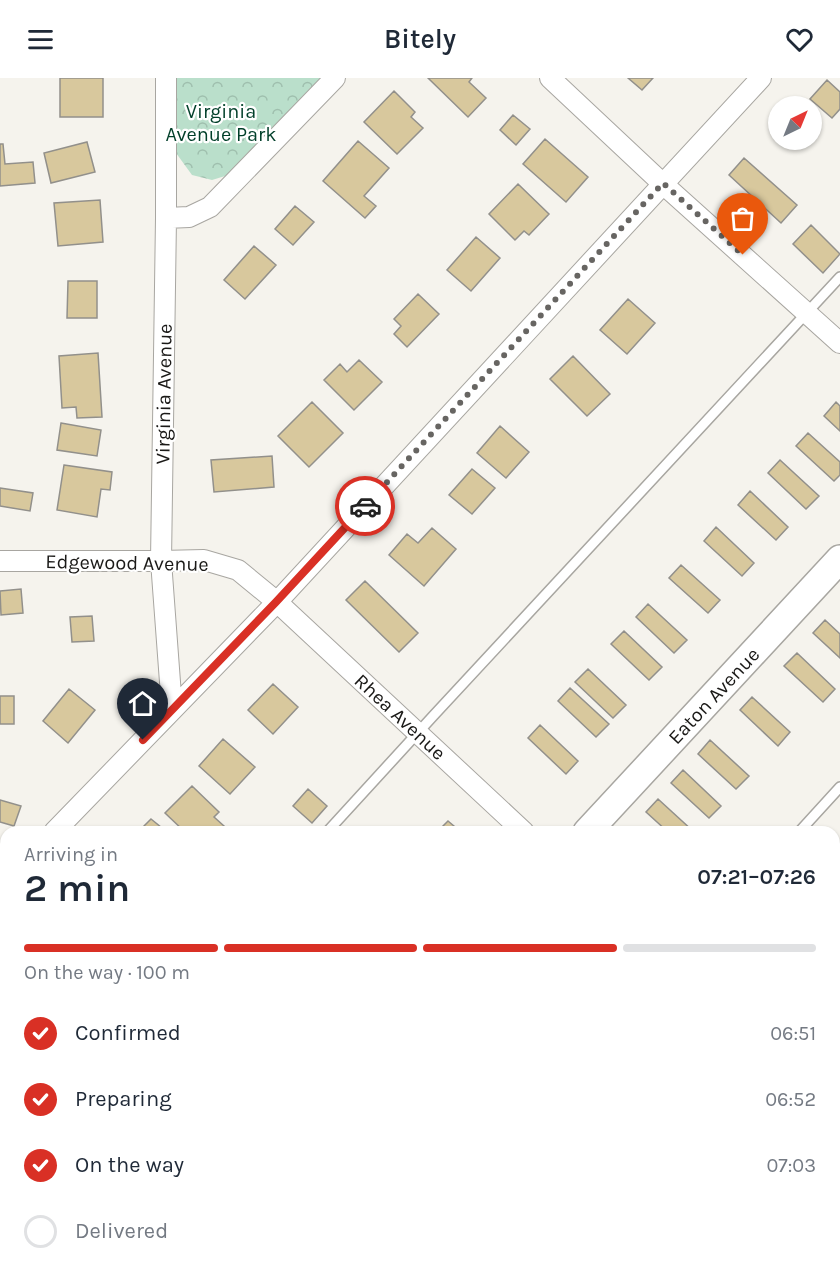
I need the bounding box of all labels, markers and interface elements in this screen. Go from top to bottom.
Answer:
icon: menu [24,23,57,56]
text: Bitely [384,23,456,55]
icon: heart [783,23,816,56]
north arrow [768,96,822,150]
map controls [768,96,822,150]
park label: Virginia Avenue Park [165,100,277,146]
pin [717,193,768,255]
icon: bag [726,202,759,235]
street label: Virginia Avenue [151,323,177,465]
courier [335,476,395,536]
icon: car [349,490,382,523]
street label: Edgewood Avenue [45,550,209,576]
street label: Eaton Avenue [664,643,764,749]
street label: Rhea Avenue [350,669,450,765]
pin [117,678,168,740]
icon: home [126,687,159,720]
text: Arriving in [24,843,118,866]
text: 07:21–07:26 [697,864,816,890]
text: 2 min [24,865,130,911]
text: On the way · 100 m [24,961,190,984]
icon: check [24,1017,57,1050]
text: Confirmed [75,1020,181,1046]
text: 06:51 [770,1022,816,1045]
icon: check [24,1083,57,1116]
text: Preparing [75,1086,172,1112]
text: 06:52 [765,1088,816,1111]
icon: check [24,1149,57,1182]
text: On the way [75,1152,184,1178]
text: 07:03 [766,1154,816,1177]
text: Delivered [75,1218,168,1244]

